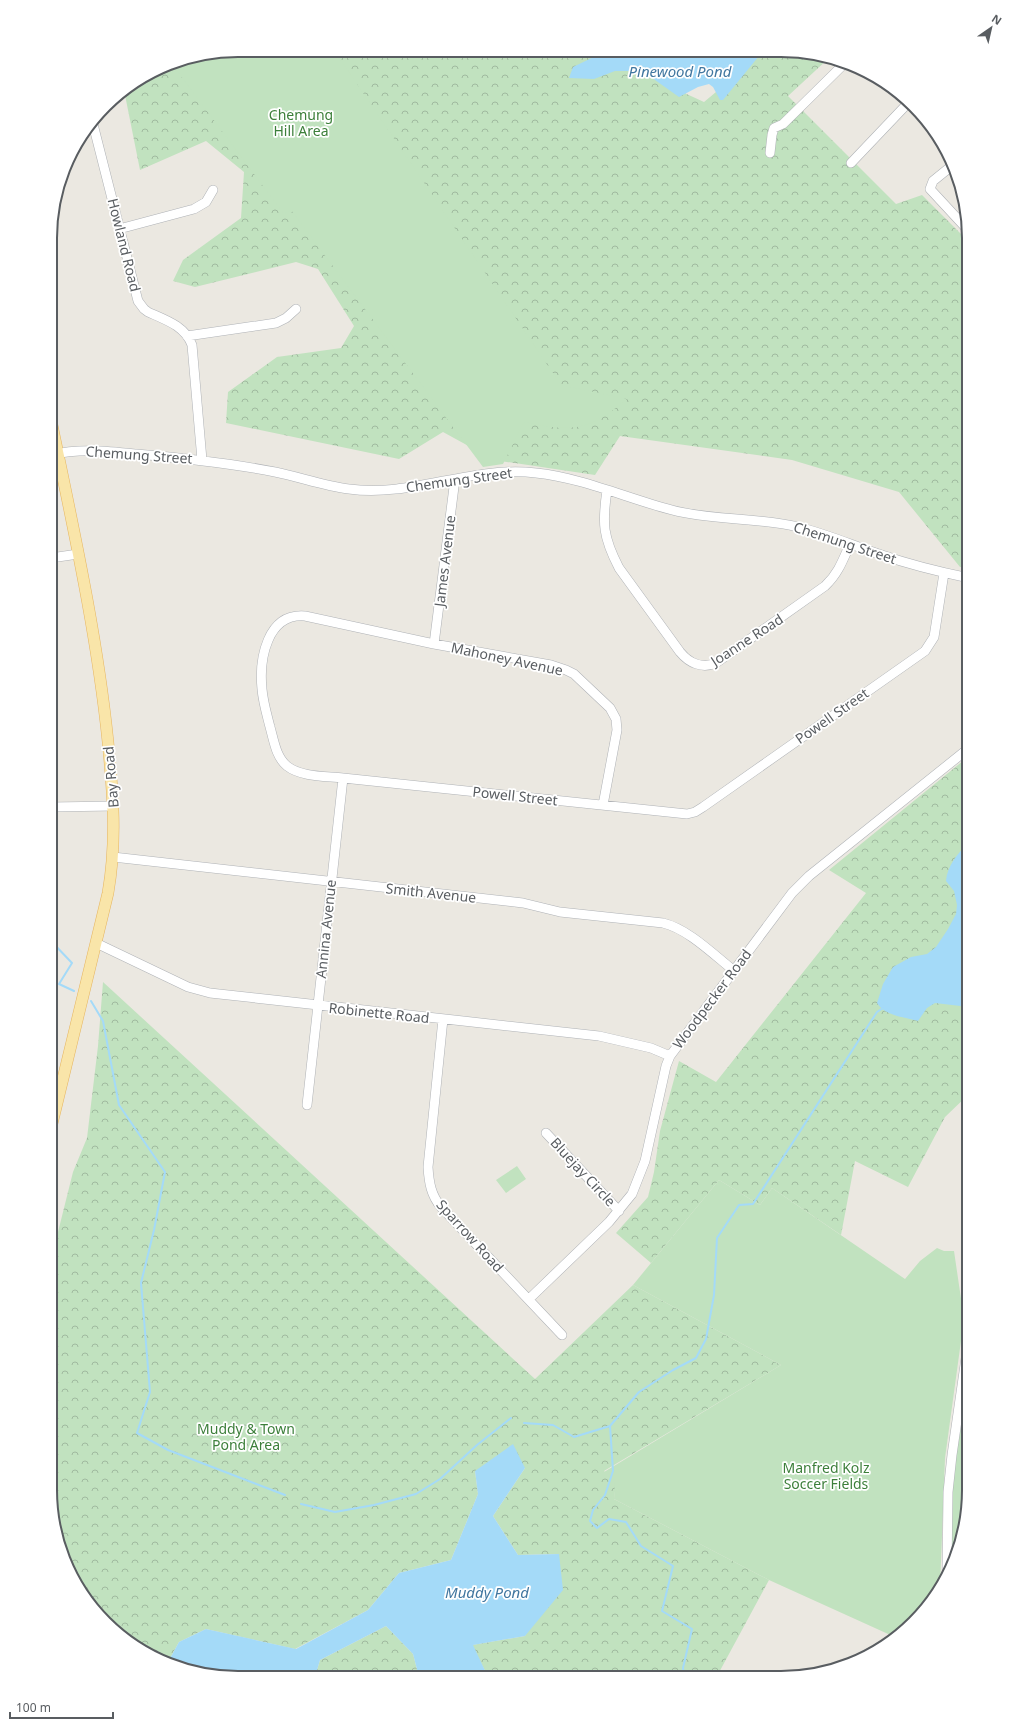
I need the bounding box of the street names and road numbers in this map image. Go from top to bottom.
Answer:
street label: Howland Road [104,196,145,294]
street label: Chemung Street [85,441,193,468]
street label: Chemung Street [405,463,513,496]
street label: James Avenue [429,514,460,610]
street label: Chemung Street [791,517,899,568]
street label: Joanne Road [705,609,787,671]
street label: Mahoney Avenue [449,637,565,680]
street label: Powell Street [791,683,872,748]
street label: Bay Road [98,746,123,808]
street label: Powell Street [472,782,559,809]
street label: Smith Avenue [385,878,477,907]
street label: Annina Avenue [311,879,340,979]
street label: Woodpecker Road [668,945,755,1052]
street label: Robinette Road [328,998,430,1027]
street label: Bluejay Circle [547,1133,620,1210]
street label: Sparrow Road [433,1195,508,1276]

